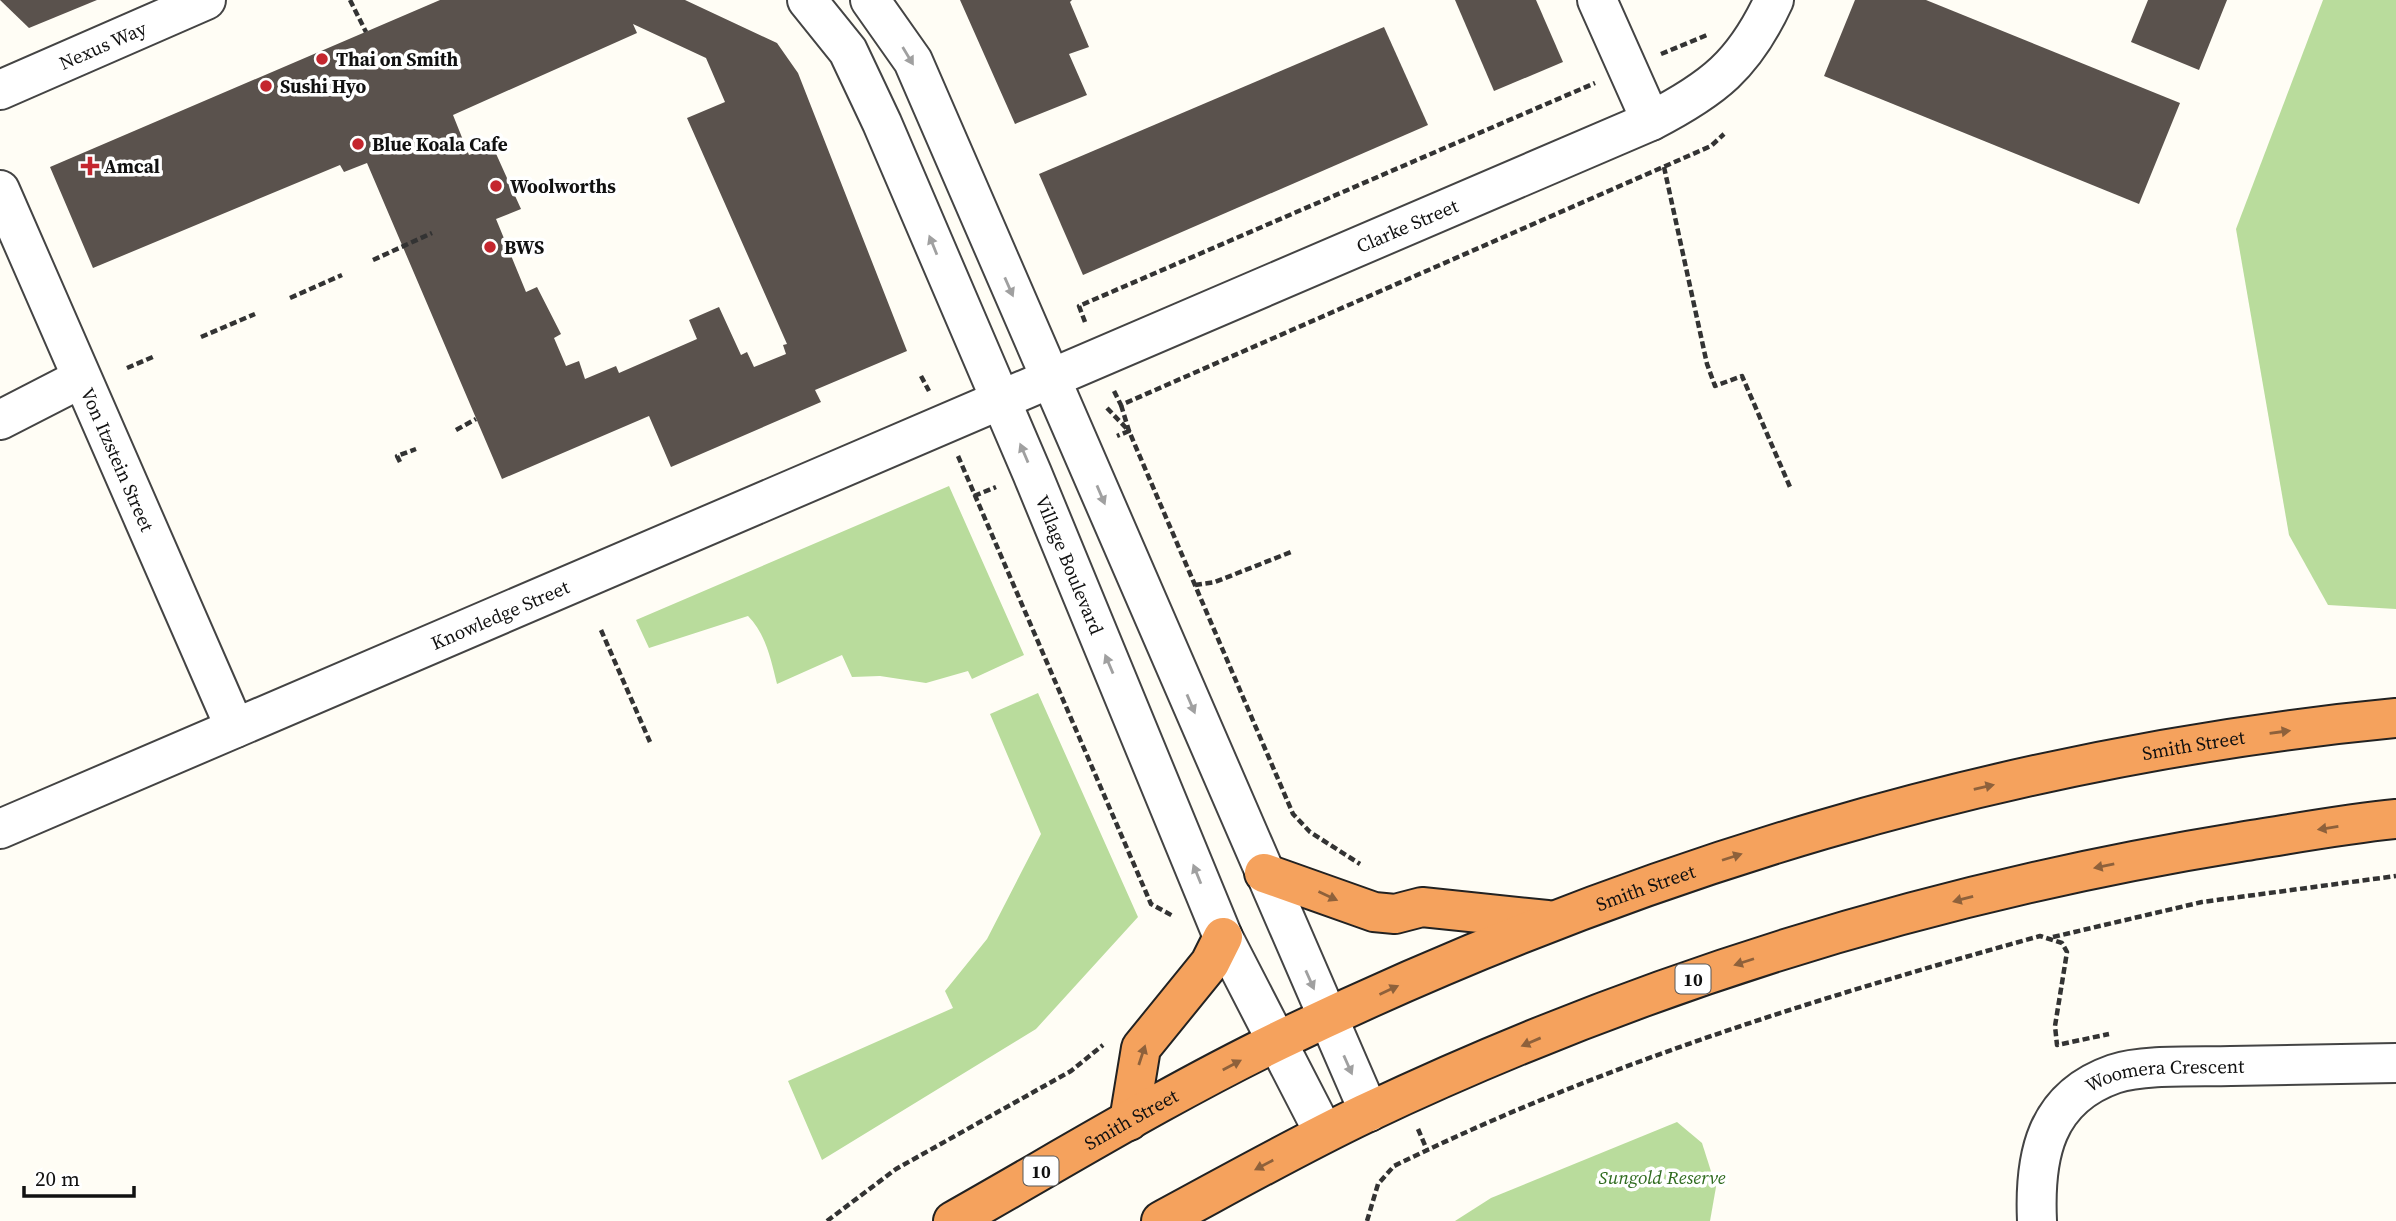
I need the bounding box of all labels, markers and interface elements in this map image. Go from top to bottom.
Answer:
street label: Nexus Way [55,15,151,76]
place label: Thai on Smith [336,46,459,72]
one-way arrow [902,46,915,65]
marker: Thai on Smith [314,51,330,67]
place label: Sushi Hyo [280,73,366,99]
marker: Sushi Hyo [258,78,274,94]
place label: Blue Koala Cafe [372,131,508,157]
marker: Blue Koala Cafe [350,136,366,152]
place label: Amcal [104,153,160,179]
marker: Amcal [82,158,98,174]
place label: Woolworths [510,173,616,199]
marker: Woolworths [488,178,504,194]
street label: Clarke Street [1352,192,1463,259]
place label: BWS [504,234,544,260]
one-way arrow [928,234,939,255]
marker: BWS [482,239,498,255]
one-way arrow [1003,277,1015,297]
street label: Von Itzstein Street [75,383,161,536]
one-way arrow [1018,443,1029,464]
one-way arrow [1095,485,1107,505]
street label: Village Boulevard [1029,491,1110,638]
street label: Knowledge Street [427,573,574,656]
one-way arrow [1103,654,1115,674]
one-way arrow [1185,694,1197,714]
street label: Smith Street [2140,723,2247,766]
one-way arrow [2269,726,2291,737]
one-way arrow [1973,781,1995,792]
one-way arrow [2317,823,2339,834]
one-way arrow [1722,852,1743,862]
street label: Smith Street [1592,858,1699,917]
one-way arrow [2093,860,2115,871]
one-way arrow [1191,864,1203,884]
one-way arrow [1318,890,1338,902]
one-way arrow [1952,894,1974,905]
one-way arrow [1734,957,1755,968]
road number: 10 [1676,964,1710,994]
one-way arrow [1305,970,1316,991]
one-way arrow [1379,984,1399,996]
one-way arrow [1521,1037,1542,1048]
one-way arrow [1137,1044,1148,1065]
street label: Woomera Crescent [2080,1053,2245,1098]
one-way arrow [1342,1055,1354,1075]
one-way arrow [1222,1059,1242,1071]
street label: Smith Street [1079,1082,1183,1156]
scale bar [24,1154,135,1198]
road number: 10 [1024,1156,1058,1186]
one-way arrow [1254,1160,1274,1171]
text: 20 m [35,1164,80,1193]
park label: Sungold Reserve [1598,1164,1726,1190]

